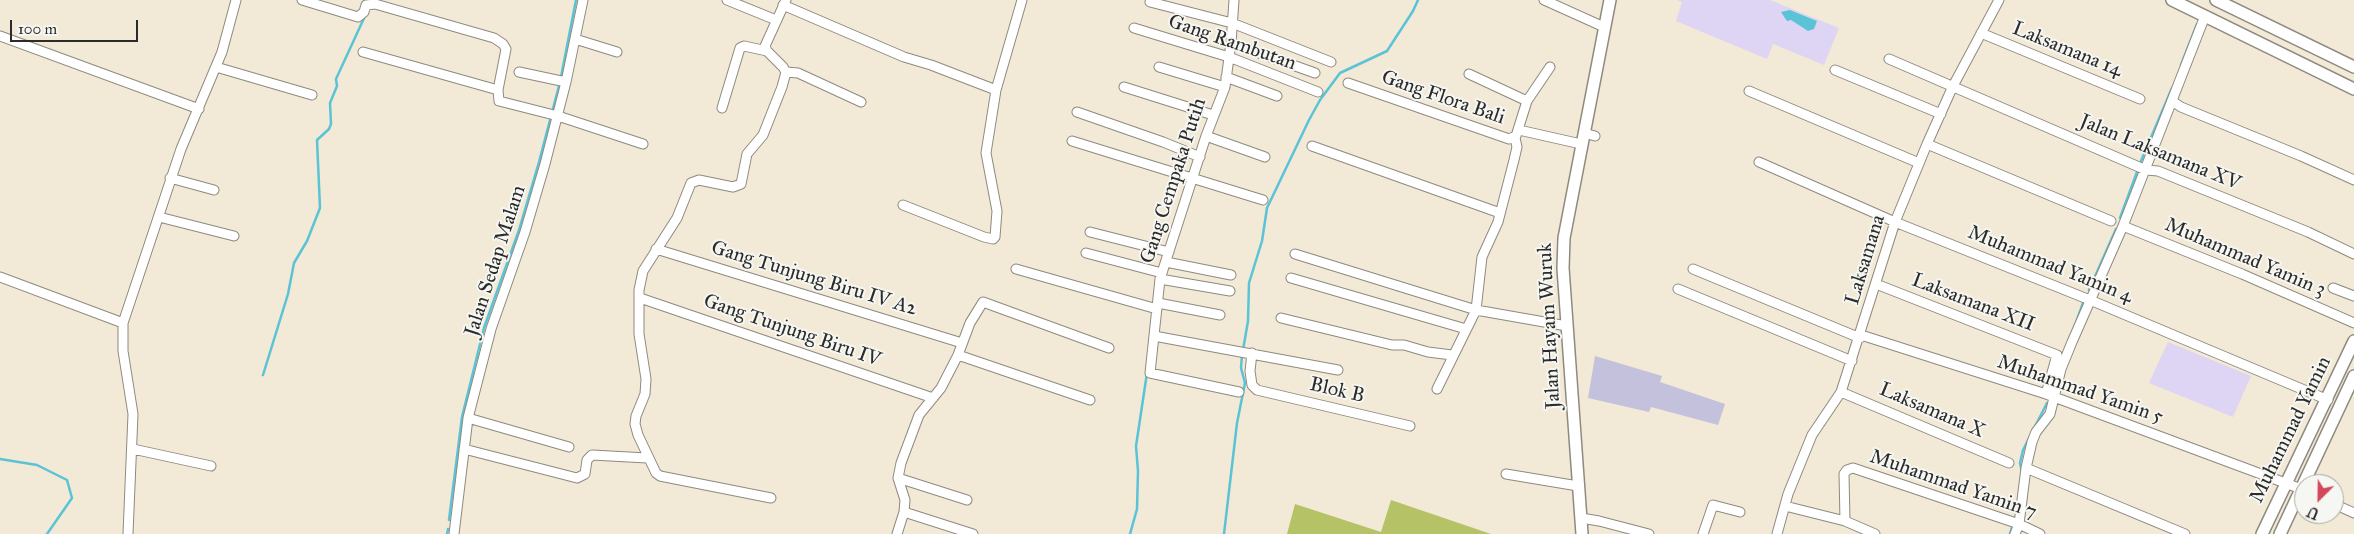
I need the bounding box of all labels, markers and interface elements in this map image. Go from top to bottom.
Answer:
scale bar [12,10,140,42]
street label: Gang Rambutan [1165,10,1299,76]
street label: Laksamana 14 [2009,17,2125,83]
text: 100 m [18,20,57,38]
street label: Gang Flora Bali [1378,66,1508,130]
street label: Gang Cempaka Putih [1136,95,1212,267]
street label: Jalan Laksamana XV [2076,110,2244,196]
street label: Jalan Sedap Malam [460,182,532,340]
street label: Laksamana [1841,212,1891,308]
street label: Muhammad Yamin 3 [2161,213,2329,303]
street label: Muhammad Yamin 4 [1964,221,2136,309]
street label: Gang Tunjung Biru IV A2 [708,236,920,322]
street label: Jalan Hayam Wuruk [1534,242,1566,410]
street label: Laksamana XII [1908,269,2038,337]
street label: Gang Tunjung Biru IV [700,289,884,373]
street label: Muhammad Yamin 5 [1994,350,2166,430]
street label: Muhammad Yamin [2245,353,2337,507]
street label: Blok B [1307,373,1367,409]
street label: Laksamana X [1875,378,1989,444]
street label: Muhammad Yamin 7 [1866,445,2040,525]
north arrow [2294,474,2344,524]
text: U [2305,502,2322,522]

